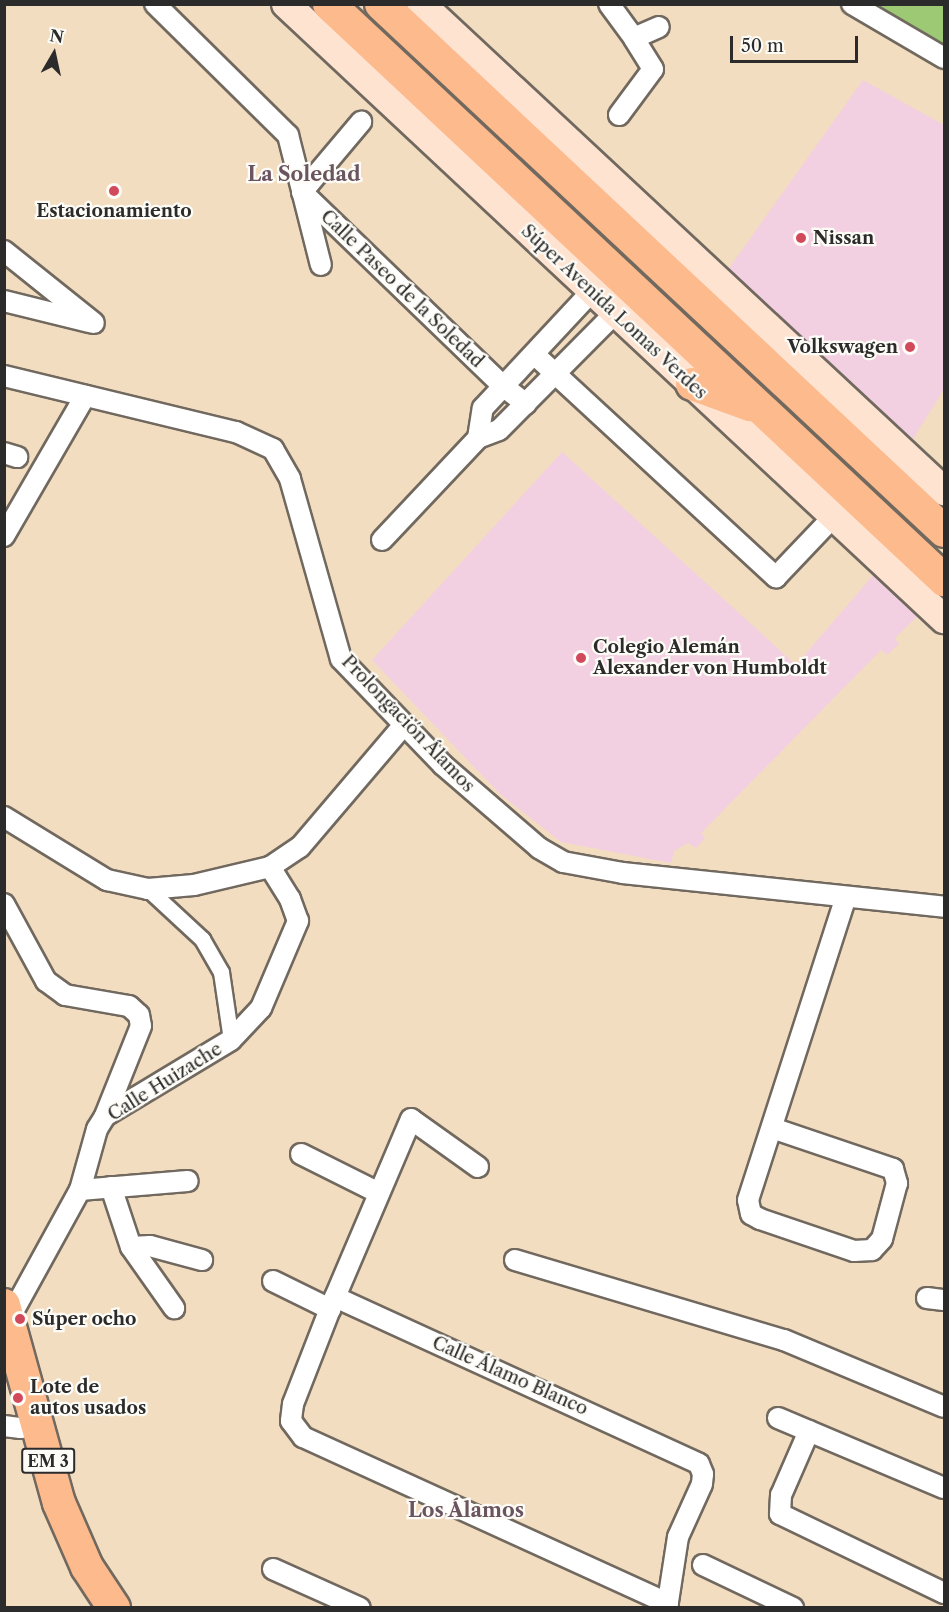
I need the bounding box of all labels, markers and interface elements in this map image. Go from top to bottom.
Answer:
north arrow [24,24,84,84]
scale bar [733,24,860,62]
text: N [48,25,65,47]
text: 50 m [741,35,784,57]
district label: La Soledad [247,162,361,186]
marker: Estacionamiento [107,184,121,198]
place label: Estacionamiento [36,200,192,222]
street label: Calle Paseo de la Soledad [316,206,488,372]
street label: Súper Avenida Lomas Verdes [516,219,712,405]
place label: Nissan [813,227,874,249]
marker: Nissan [794,231,808,245]
place label: Volkswagen [787,336,898,358]
marker: Volkswagen [903,340,917,354]
place label: Colegio Alemán Alexander von Humboldt [593,637,827,680]
street label: Prolongación Álamos [337,651,479,797]
marker: Colegio Alemán Alexander von Humboldt [574,651,588,665]
street label: Calle Huizache [104,1038,226,1126]
place label: Súper ocho [32,1308,137,1330]
marker: Súper ocho [13,1312,27,1326]
street label: Calle Álamo Blanco [429,1332,591,1420]
place label: Lote de autos usados [30,1377,146,1420]
marker: Lote de autos usados [11,1391,25,1405]
road number: EM 3 [21,1448,75,1474]
district label: Los Álamos [408,1498,524,1522]

